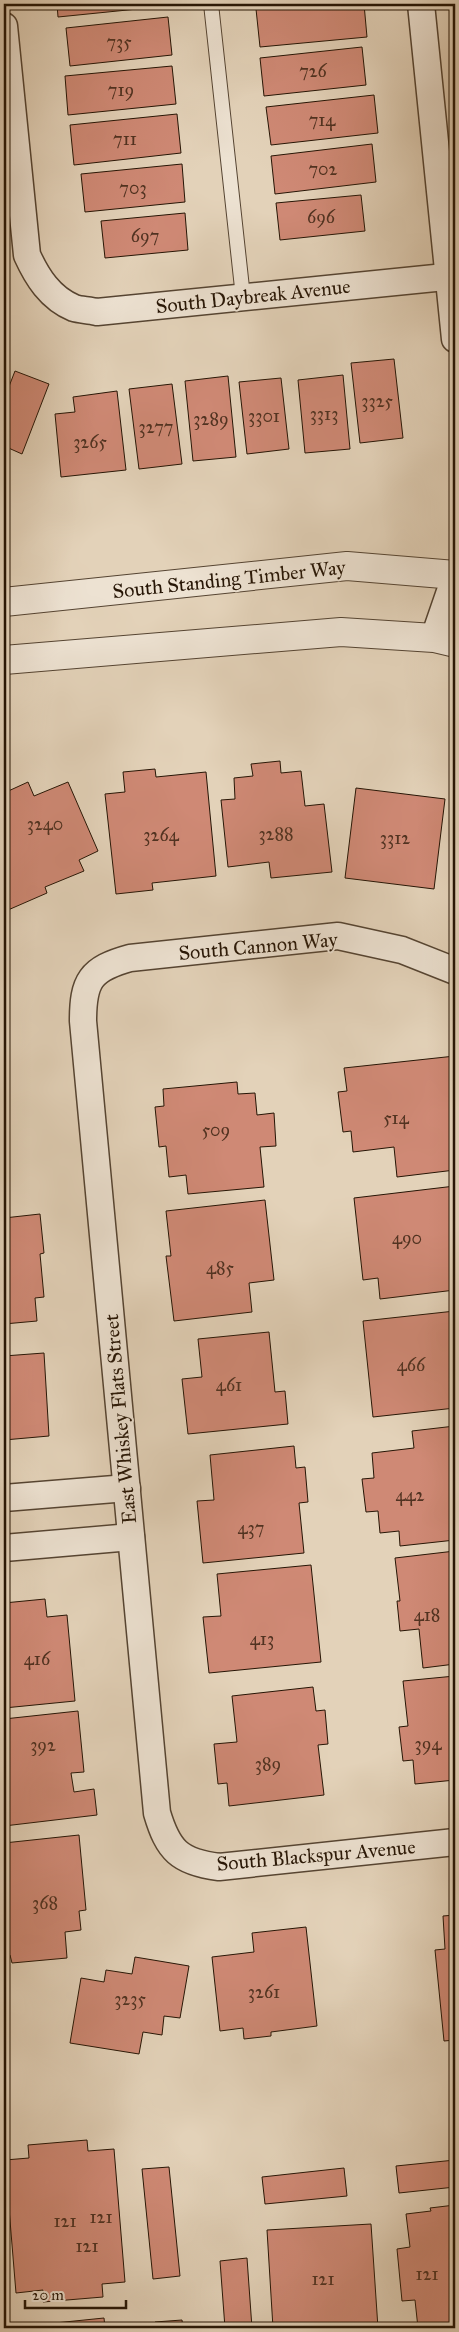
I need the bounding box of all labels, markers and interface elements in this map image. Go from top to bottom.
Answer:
house number: 735 [106,31,132,53]
house number: 726 [299,60,328,82]
house number: 719 [108,79,134,101]
house number: 714 [309,109,336,131]
house number: 711 [113,128,137,150]
house number: 702 [309,158,338,180]
house number: 703 [119,177,147,199]
house number: 696 [307,206,336,228]
house number: 697 [131,225,159,247]
street label: South Daybreak Avenue [154,274,352,318]
house number: 3325 [361,390,393,412]
house number: 3313 [310,403,338,425]
house number: 3301 [248,405,280,427]
house number: 3289 [193,408,229,430]
house number: 3277 [139,416,173,438]
house number: 3265 [73,431,107,453]
street label: South Standing Timber Way [111,555,347,604]
house number: 3240 [27,813,63,835]
house number: 3288 [258,823,294,845]
house number: 3264 [143,824,180,846]
house number: 3312 [380,827,410,849]
street label: South Cannon Way [177,927,339,965]
house number: 514 [383,1107,410,1129]
house number: 509 [202,1119,230,1141]
house number: 490 [392,1227,422,1249]
house number: 485 [206,1257,235,1279]
street label: East Whiskey Flats Street [99,1313,141,1525]
house number: 466 [397,1354,426,1376]
house number: 461 [216,1374,242,1396]
house number: 442 [396,1484,425,1506]
house number: 437 [238,1517,264,1539]
house number: 418 [414,1604,440,1626]
house number: 413 [250,1628,274,1650]
house number: 416 [24,1648,51,1670]
house number: 394 [415,1733,442,1755]
house number: 392 [30,1734,56,1756]
house number: 389 [255,1753,281,1775]
street label: South Blackspur Avenue [216,1834,416,1876]
house number: 368 [32,1892,58,1914]
house number: 3261 [248,1981,280,2003]
house number: 3235 [114,1988,146,2010]
house number: 121 [89,2206,113,2228]
house number: 121 [53,2210,77,2232]
house number: 121 [75,2235,99,2257]
house number: 121 [415,2263,439,2285]
house number: 121 [311,2268,335,2290]
scale bar [25,2277,126,2309]
text: 20 m [32,2286,64,2304]

